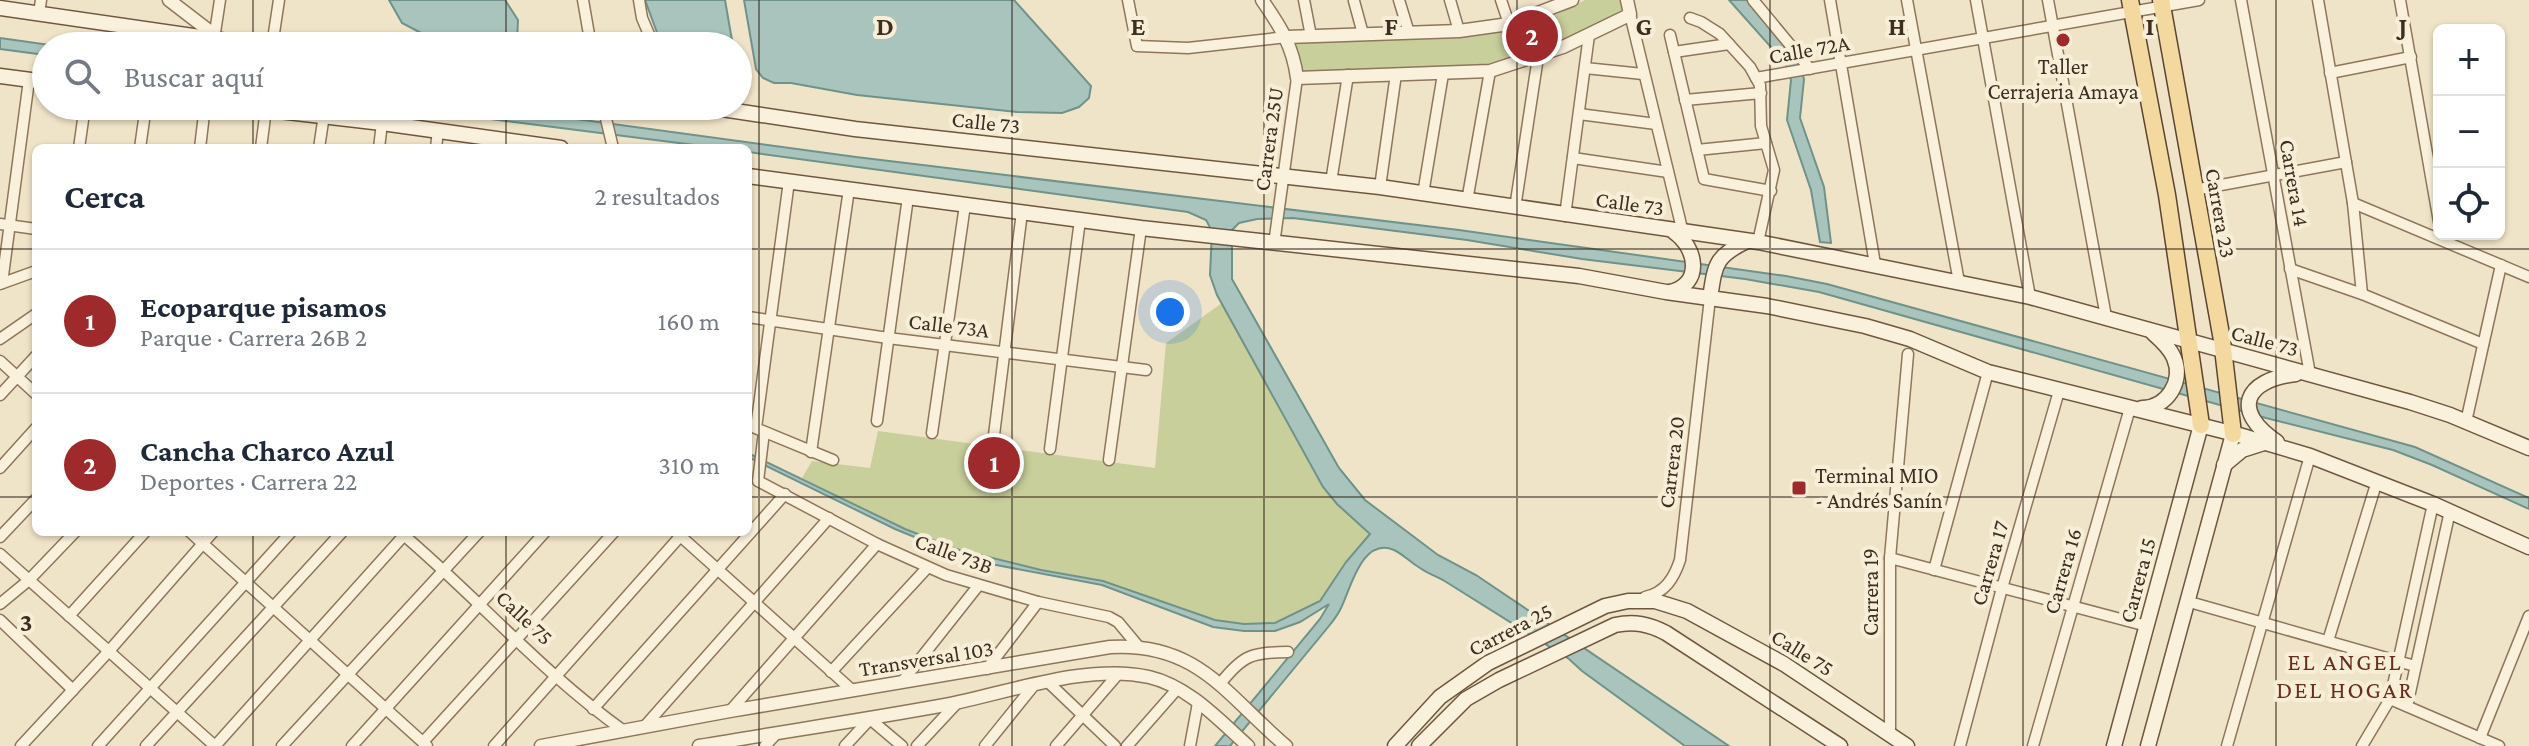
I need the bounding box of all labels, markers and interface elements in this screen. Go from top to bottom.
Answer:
pin: 2 [1506,6,1558,66]
text: D [876,12,894,41]
text: E [1131,12,1146,41]
text: F [1384,12,1398,41]
text: G [1636,12,1652,41]
text: H [1888,12,1906,41]
text: I [2146,12,2154,41]
text: J [2396,12,2407,41]
map controls [2433,24,2505,240]
button: + [2433,24,2505,96]
street label: Calle 72A [1767,30,1852,69]
marker: Taller Cerrajeria Amaya [2054,31,2072,49]
search box [32,32,752,120]
icon: search [60,54,104,98]
place label: Taller Cerrajeria Amaya [1987,54,2139,104]
text: Buscar aquí [124,60,264,93]
street label: Carrera 25U [1249,85,1288,193]
button: − [2433,96,2505,168]
street label: Calle 73 [950,106,1021,139]
street label: Carrera 14 [2275,138,2314,229]
street label: Carrera 23 [2200,166,2241,260]
button: locate [2433,168,2505,240]
text: Cerca [64,178,145,215]
text: 2 resultados [594,182,720,211]
street label: Calle 73 [1594,186,1666,221]
text: Ecoparque pisamos [140,290,386,323]
your location [1150,292,1190,332]
text: 1 [85,307,95,336]
text: 160 m [658,307,720,336]
street label: Calle 73A [907,308,991,343]
street label: Calle 73 [2228,320,2301,361]
text: Parque · Carrera 26B 2 [140,323,367,352]
street label: Carrera 20 [1653,415,1690,509]
pin: 1 [968,433,1020,493]
text: Cancha Charco Azul [140,434,394,467]
text: 2 [83,451,97,480]
text: 310 m [659,451,720,480]
place label: Terminal MIO - Andrés Sanín [1815,463,1943,513]
text: Deportes · Carrera 22 [140,467,357,496]
marker: Terminal MIO - Andrés Sanín [1790,479,1808,497]
street label: Carrera 17 [1965,518,2013,608]
street label: Carrera 16 [2038,525,2087,617]
street label: Calle 73B [912,528,996,579]
street label: Carrera 15 [2114,535,2161,626]
street label: Carrera 19 [1858,548,1883,636]
street label: Calle 75 [491,585,558,650]
street label: Carrera 25 [1464,598,1556,661]
text: 3 [20,608,32,637]
street label: Calle 75 [1767,624,1838,681]
street label: Transversal 103 [857,636,995,681]
district label: EL ANGEL DEL HOGAR [2276,648,2414,703]

